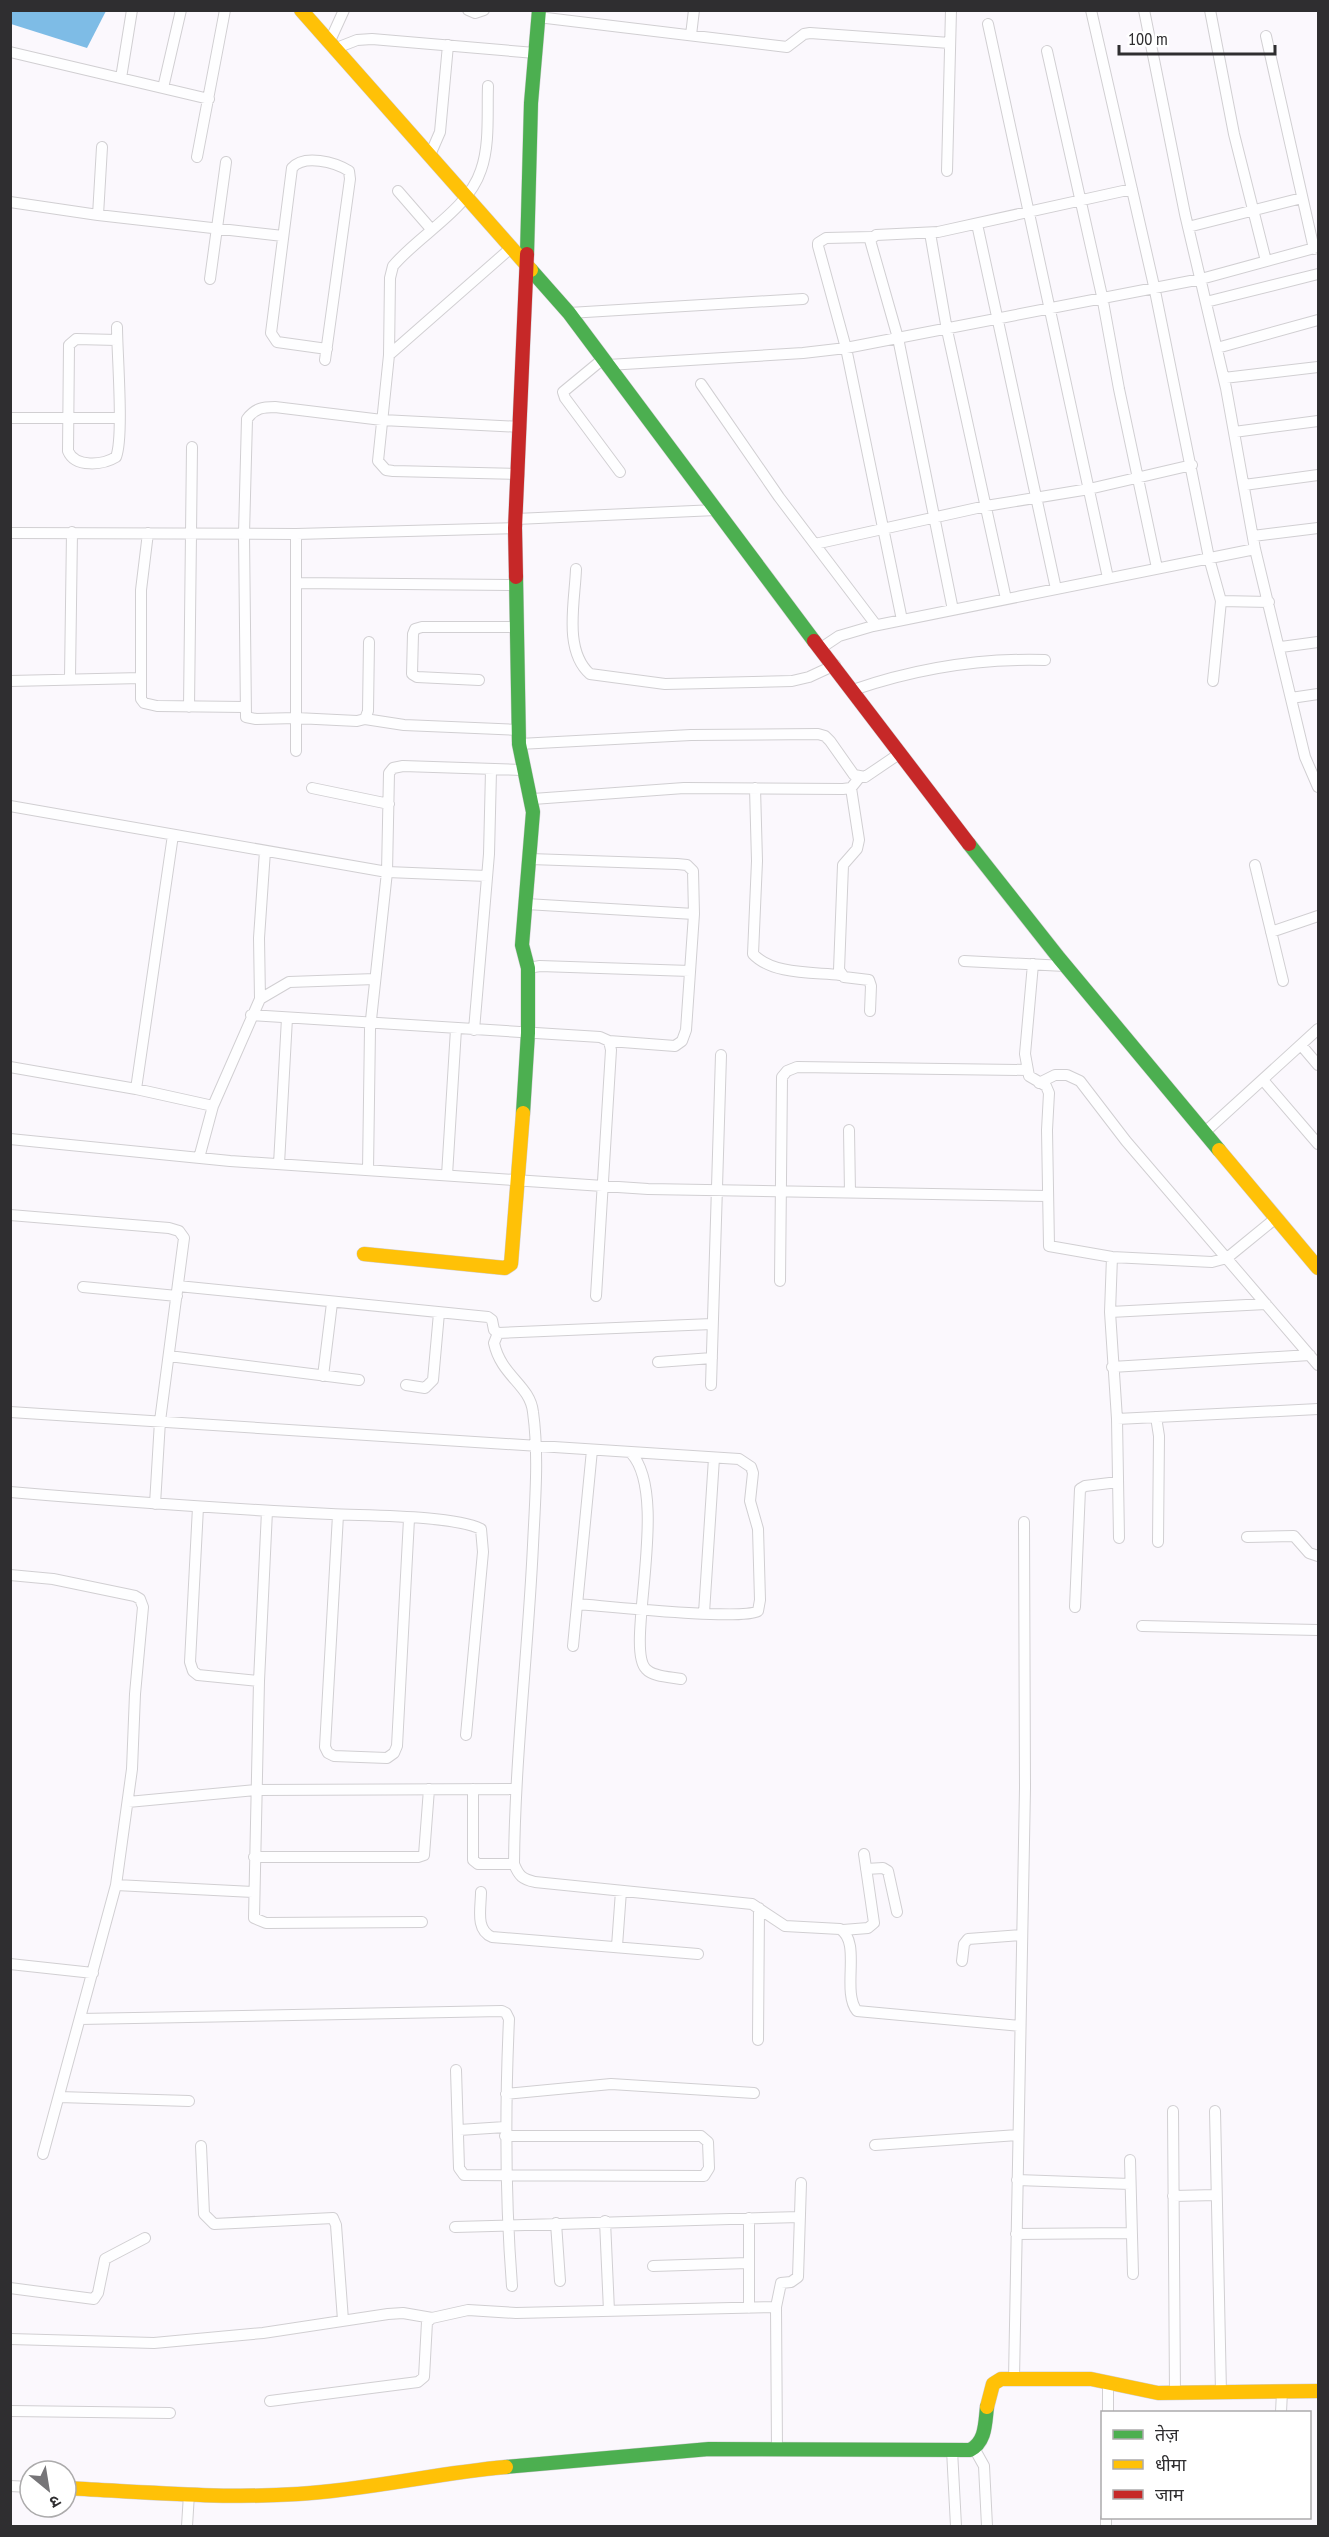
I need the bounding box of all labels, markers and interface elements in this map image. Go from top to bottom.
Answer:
scale bar [1119,18,1275,56]
text: 100 m [1128,27,1168,50]
legend [1101,2411,1311,2519]
text: तेज़ [1155,2423,1179,2446]
text: धीमा [1155,2453,1186,2476]
north arrow [18,2459,78,2519]
text: जाम [1155,2483,1185,2506]
text: उ [46,2491,65,2513]

